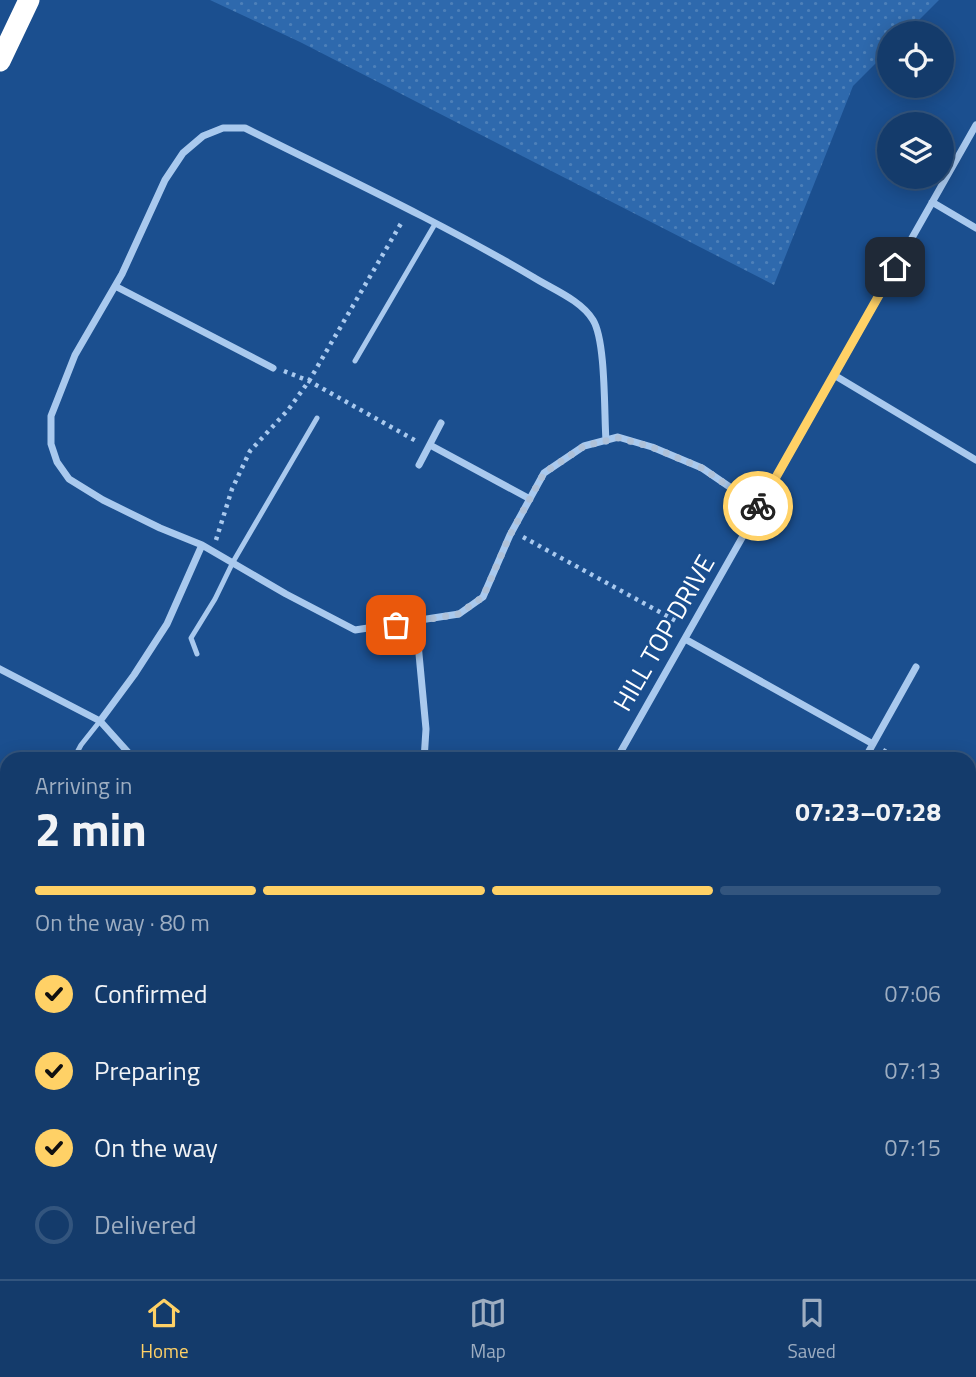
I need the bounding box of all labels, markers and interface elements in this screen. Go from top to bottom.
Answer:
map controls [877,21,954,189]
button: locate [877,21,954,98]
button: layers [877,112,954,189]
pin [865,237,925,297]
icon: home [876,248,914,286]
courier [723,471,793,541]
icon: bike [739,487,777,525]
street label: HILL TOP DRIVE [603,547,724,718]
pin [366,595,426,655]
icon: bag [377,606,415,644]
text: Arriving in [35,768,132,803]
text: 07:23–07:28 [795,792,941,831]
text: 2 min [35,794,147,864]
text: On the way · 80 m [35,905,210,940]
text: Confirmed [94,974,208,1013]
icon: check [35,975,73,1013]
text: 07:06 [884,976,941,1011]
text: Preparing [94,1051,200,1090]
icon: check [35,1052,73,1090]
text: 07:13 [884,1053,941,1088]
text: On the way [94,1128,218,1167]
icon: check [35,1129,73,1167]
text: 07:15 [884,1130,941,1165]
text: Delivered [94,1205,197,1244]
tab: Home [140,1294,188,1365]
tab: Map [469,1294,507,1365]
tab: Saved [787,1294,836,1365]

